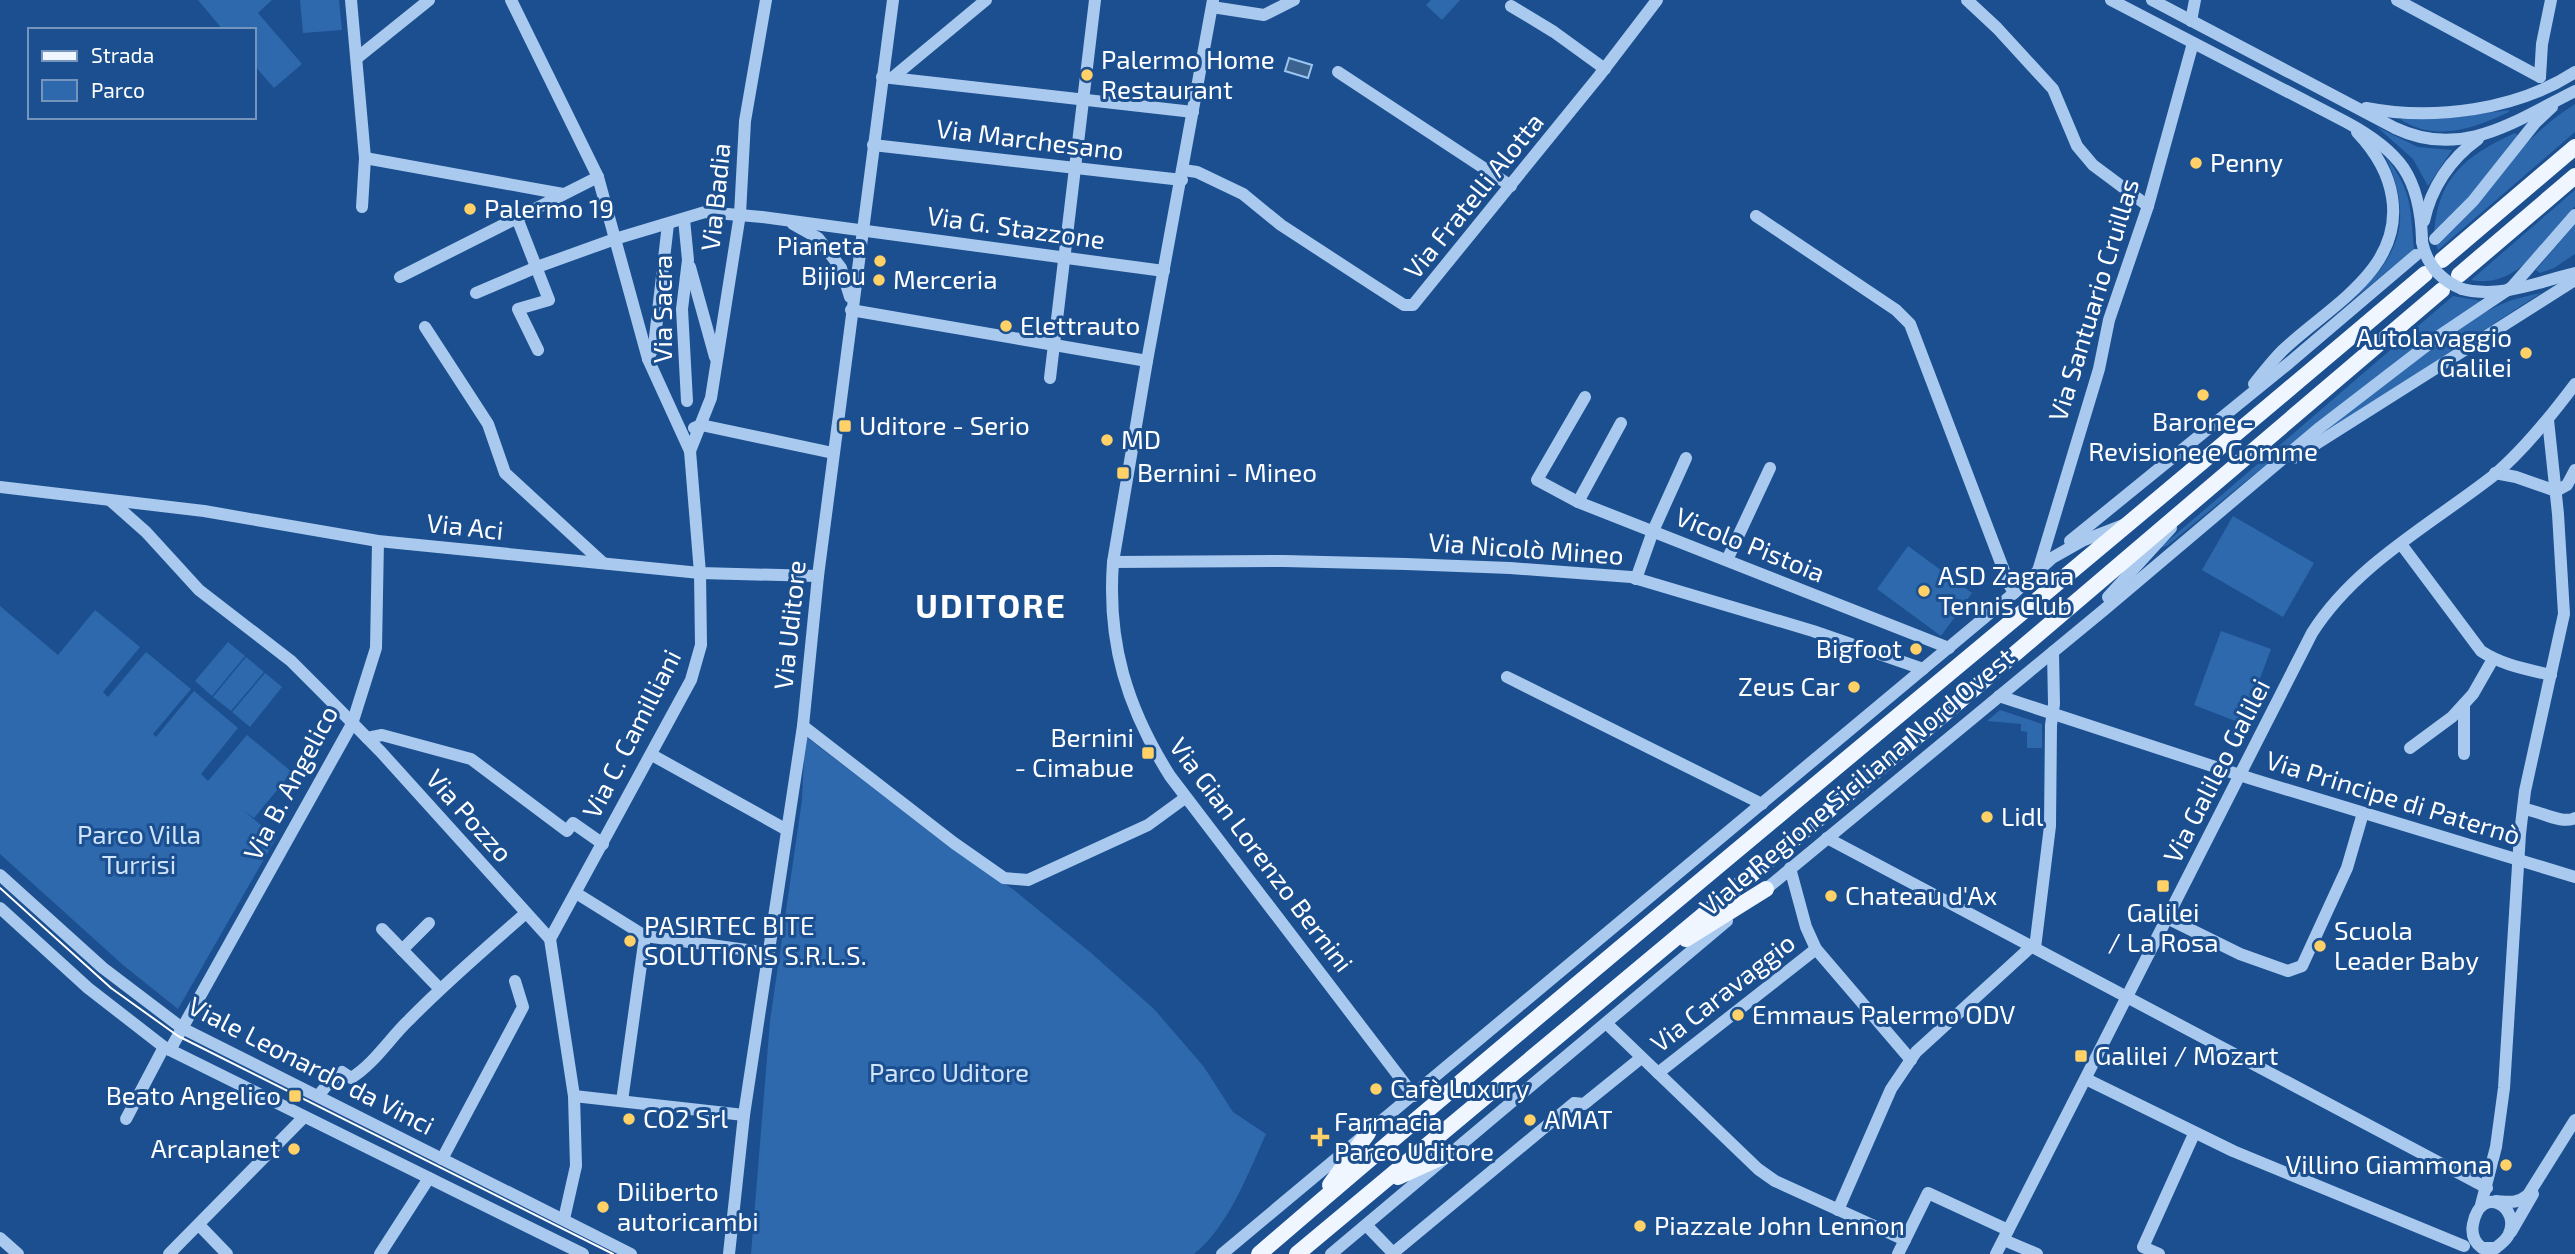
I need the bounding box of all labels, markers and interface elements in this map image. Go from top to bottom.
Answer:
legend [28,28,256,119]
text: Strada [91,42,154,67]
place label: Palermo Home Restaurant [1101,43,1275,104]
marker: Palermo Home Restaurant [1079,67,1095,83]
text: Parco [91,77,145,102]
street label: Via Fratelli Alotta [1397,106,1549,284]
street label: Via Marchesano [935,112,1126,165]
street label: Via Badia [693,141,736,252]
place label: Penny [2210,146,2283,177]
marker: Penny [2188,155,2204,171]
street label: Via Santuario Cruillas [2041,174,2144,425]
place label: Palermo 19 [484,192,614,223]
street label: Via G. Stazzone [925,199,1107,254]
marker: Palermo 19 [462,201,478,217]
place label: Pianeta Bijiou [777,229,866,290]
marker: Pianeta Bijiou [872,253,888,269]
street label: Via Sacra [646,255,677,363]
place label: Merceria [893,263,997,294]
marker: Merceria [871,272,887,288]
place label: Elettrauto [1020,309,1140,340]
marker: Elettrauto [998,318,1014,334]
place label: Autolavaggio Galilei [2356,321,2512,382]
marker: Autolavaggio Galilei [2518,345,2534,361]
marker: Barone - Revisione e Gomme [2195,387,2211,403]
place label: Barone - Revisione e Gomme [2088,405,2318,466]
place label: Uditore - Serio [859,409,1030,440]
marker: Uditore - Serio [837,418,853,434]
place label: MD [1121,423,1161,454]
marker: MD [1099,432,1115,448]
place label: Bernini - Mineo [1137,456,1317,487]
marker: Bernini - Mineo [1115,465,1131,481]
street label: Vicolo Pistoia [1671,500,1830,588]
street label: Via Aci [425,506,505,545]
street label: Via Nicolò Mineo [1427,525,1625,570]
street label: Via Uditore [766,559,811,691]
place label: ASD Zagara Tennis Club [1938,559,2074,620]
marker: ASD Zagara Tennis Club [1916,583,1932,599]
district label: UDITORE [915,585,1067,625]
place label: Bigfoot [1816,632,1902,663]
street label: Viale Regione Siciliana Nord Ovest [1693,640,2019,921]
marker: Bigfoot [1908,641,1924,657]
street label: Via C. Camilliani [575,644,686,823]
place label: Zeus Car [1738,670,1840,701]
street label: Via Galileo Galilei [2156,673,2275,867]
marker: Zeus Car [1846,679,1862,695]
street label: Via B. Angelico [236,700,343,865]
place label: Bernini - Cimabue [1015,721,1134,782]
street label: Via Gian Lorenzo Bernini [1164,731,1360,977]
street label: Via Principe di Paternò [2262,743,2524,850]
marker: Bernini - Cimabue [1140,745,1156,761]
street label: Via Pozzo [421,762,520,868]
place label: Lidl [2001,800,2044,831]
marker: Lidl [1979,809,1995,825]
park label: Parco Villa Turrisi [77,818,201,879]
marker: Galilei / La Rosa [2155,878,2171,894]
place label: Chateau d'Ax [1845,879,1998,910]
marker: Chateau d'Ax [1823,888,1839,904]
place label: Galilei / La Rosa [2108,896,2218,957]
place label: PASIRTEC BITE SOLUTIONS S.R.L.S. [644,909,867,970]
place label: Scuola Leader Baby [2334,914,2479,975]
street label: Via Caravaggio [1644,926,1800,1058]
marker: PASIRTEC BITE SOLUTIONS S.R.L.S. [622,933,638,949]
marker: Scuola Leader Baby [2312,938,2328,954]
street label: Viale Leonardo da Vinci [183,989,440,1140]
place label: Emmaus Palermo ODV [1752,998,2016,1029]
marker: Emmaus Palermo ODV [1730,1007,1746,1023]
place label: Galilei / Mozart [2095,1039,2278,1070]
marker: Galilei / Mozart [2073,1048,2089,1064]
park label: Parco Uditore [869,1056,1029,1087]
place label: Cafè Luxury [1390,1072,1530,1103]
place label: Beato Angelico [106,1079,281,1110]
marker: Cafè Luxury [1368,1081,1384,1097]
marker: Beato Angelico [287,1088,303,1104]
place label: CO2 Srl [643,1102,728,1133]
place label: AMAT [1544,1103,1613,1134]
place label: Farmacia Parco Uditore [1334,1105,1494,1166]
marker: CO2 Srl [621,1111,637,1127]
marker: AMAT [1522,1112,1538,1128]
marker: Farmacia Parco Uditore [1312,1129,1328,1145]
place label: Arcaplanet [151,1132,280,1163]
marker: Arcaplanet [286,1141,302,1157]
place label: Villino Giammona [2285,1148,2492,1179]
marker: Villino Giammona [2498,1157,2514,1173]
place label: Diliberto autoricambi [617,1175,759,1236]
marker: Diliberto autoricambi [595,1199,611,1215]
place label: Piazzale John Lennon [1654,1209,1905,1240]
marker: Piazzale John Lennon [1632,1218,1648,1234]

